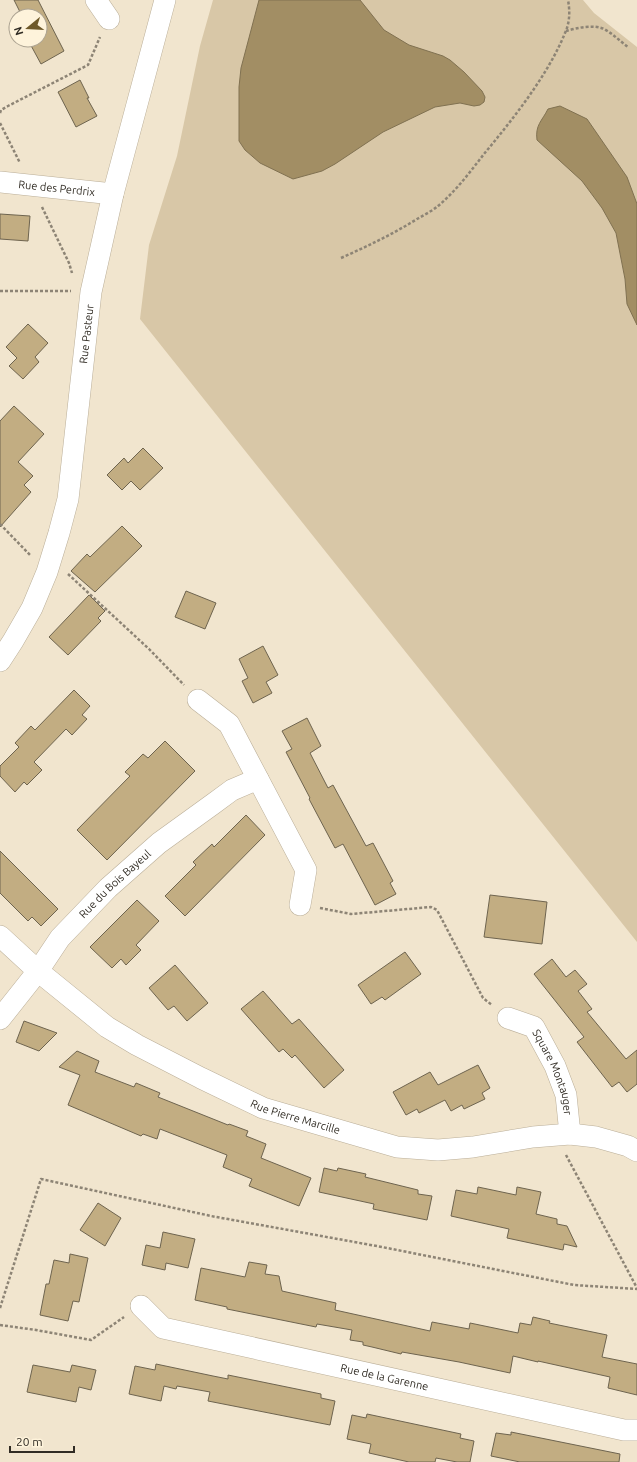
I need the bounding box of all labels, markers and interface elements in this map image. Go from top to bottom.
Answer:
north arrow [8,8,48,48]
text: N [12,25,25,37]
street label: Rue des Perdrix [18,178,96,198]
street label: Rue Pasteur [77,303,96,364]
street label: Rue du Bois Bayeul [77,847,153,920]
street label: Square Montauger [530,1027,574,1117]
street label: Rue Pierre Marcille [249,1097,342,1136]
street label: Rue de la Garenne [339,1361,430,1393]
scale bar [10,1428,74,1454]
text: 20 m [16,1435,43,1448]

